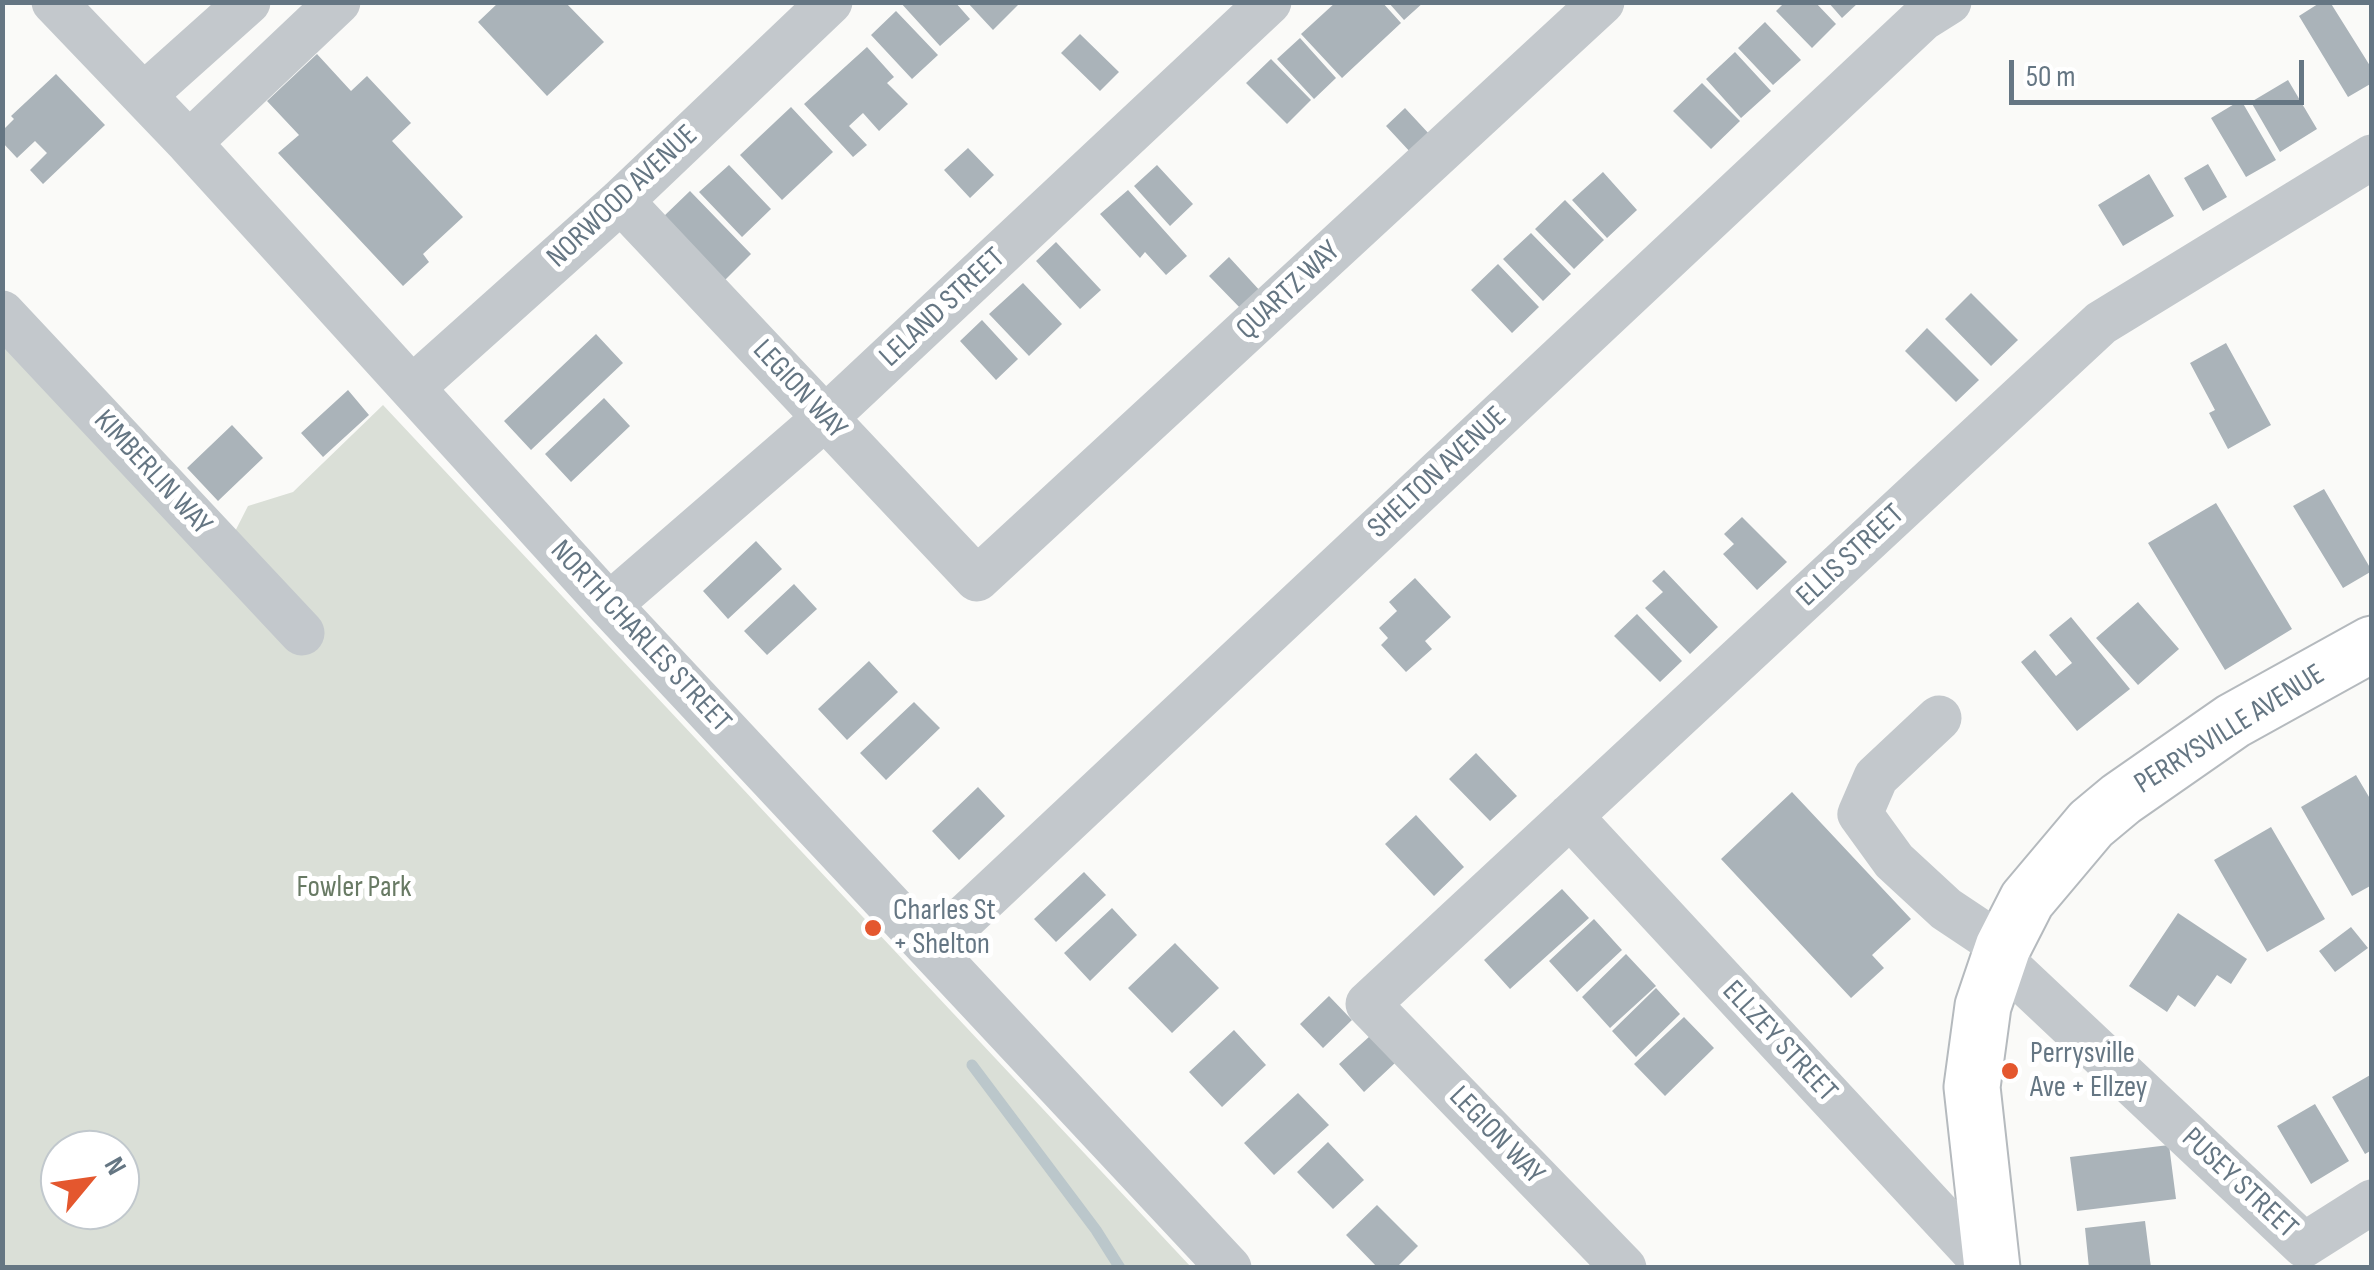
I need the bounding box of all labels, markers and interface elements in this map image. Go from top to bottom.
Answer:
scale bar [2014,40,2309,102]
text: 50 m [2026,59,2075,95]
street label: NORWOOD AVENUE [540,118,706,276]
street label: QUARTZ WAY [1230,234,1348,348]
street label: LELAND STREET [873,241,1013,375]
street label: LEGION WAY [744,333,854,447]
street label: SHELTON AVENUE [1361,400,1515,546]
street label: KIMBERLIN WAY [85,403,219,543]
street label: ELLIS STREET [1790,497,1912,615]
street label: NORTH CHARLES STREET [542,534,738,740]
street label: PERRYSVILLE AVENUE [2129,657,2331,803]
park label: Fowler Park [296,870,412,906]
place label: Charles St + Shelton [893,893,996,964]
marker: Charles St + Shelton [862,917,884,939]
street label: ELLZEY STREET [1714,974,1844,1110]
place label: Perrysville Ave + Ellzey [2030,1036,2147,1106]
marker: Perrysville Ave + Ellzey [1999,1060,2021,1082]
street label: LEGION WAY [1441,1080,1551,1192]
street label: PUSEY STREET [2173,1121,2305,1247]
north arrow [40,1130,140,1230]
text: N [97,1152,133,1181]

